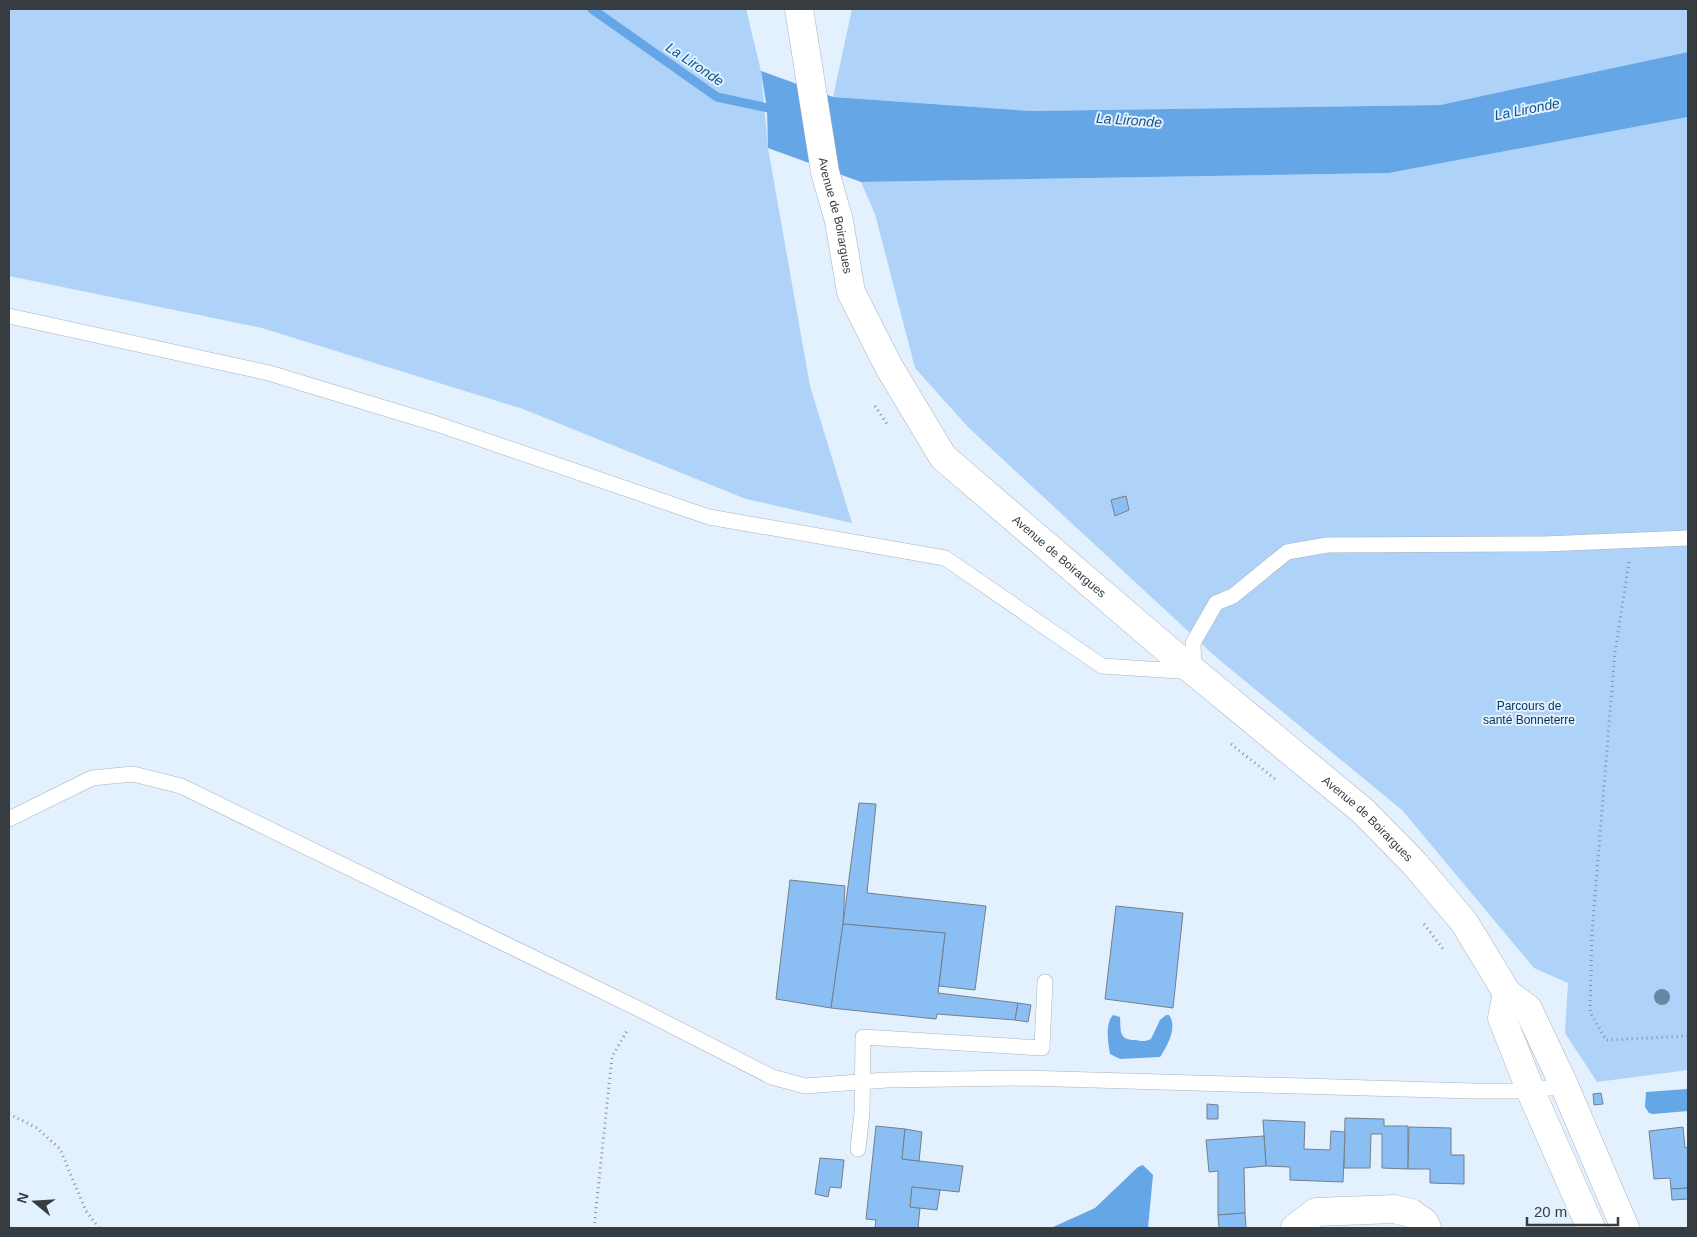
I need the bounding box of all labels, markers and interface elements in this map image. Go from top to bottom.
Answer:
water label: La Lironde [663,39,727,89]
water label: La Lironde [1493,95,1561,123]
water label: La Lironde [1095,110,1163,130]
street label: Avenue de Boirargues [816,157,855,275]
street label: Avenue de Boirargues [1009,513,1109,601]
park label: Parcours de santé Bonneterre [1483,699,1575,727]
street label: Avenue de Boirargues [1319,773,1416,864]
north arrow [10,1177,60,1227]
text: N [13,1191,32,1205]
scale bar [1527,1194,1618,1226]
text: 20 m [1534,1203,1567,1220]

